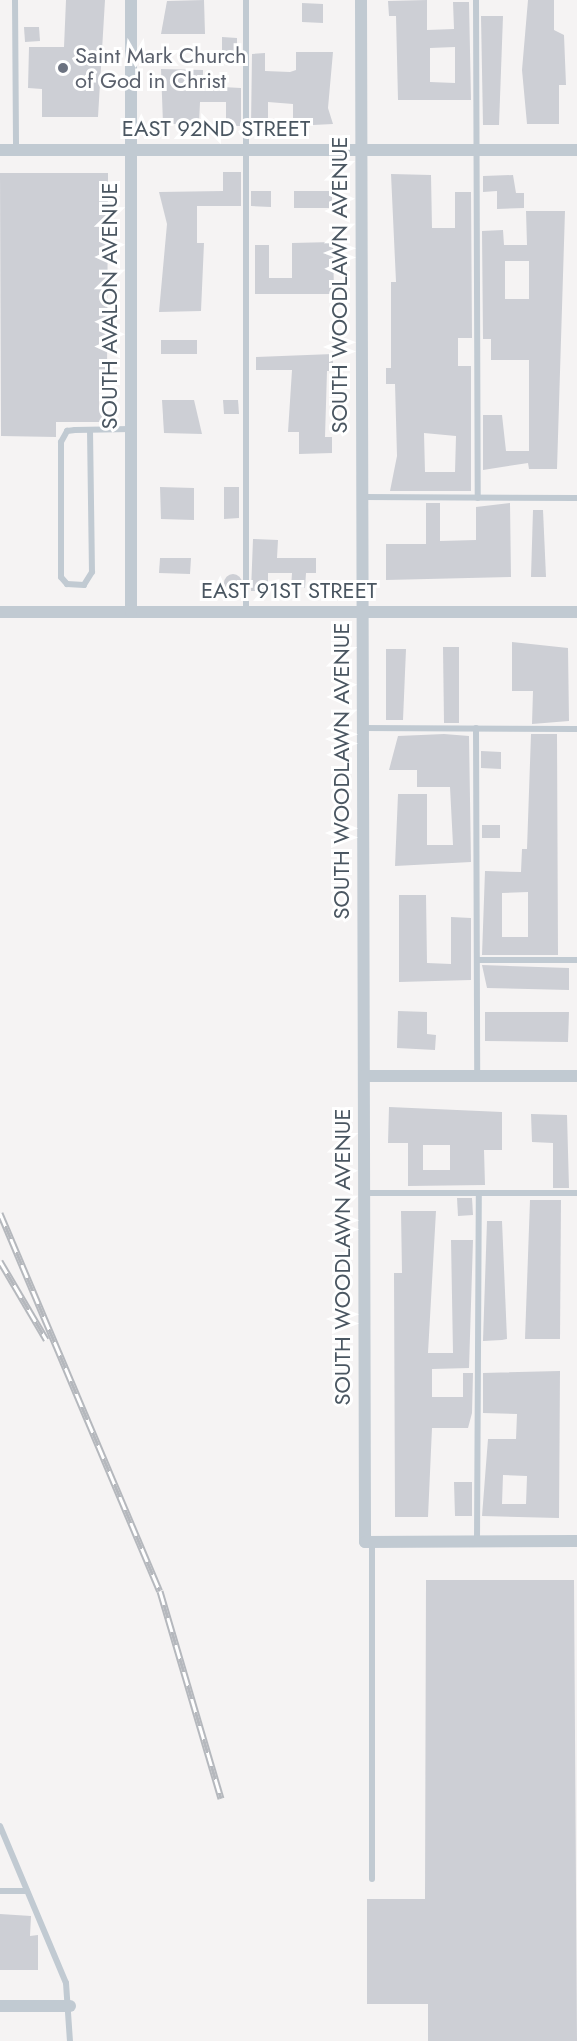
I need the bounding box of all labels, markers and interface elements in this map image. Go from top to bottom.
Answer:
place label: Saint Mark Church of God in Christ [75,42,246,94]
marker: Saint Mark Church of God in Christ [56,61,70,75]
street label: EAST 92ND STREET [122,116,310,142]
street label: SOUTH WOODLAWN AVENUE [327,136,353,434]
street label: SOUTH AVALON AVENUE [97,182,123,430]
street label: EAST 91ST STREET [201,578,377,604]
street label: SOUTH WOODLAWN AVENUE [329,622,355,920]
street label: SOUTH WOODLAWN AVENUE [330,1108,356,1406]

